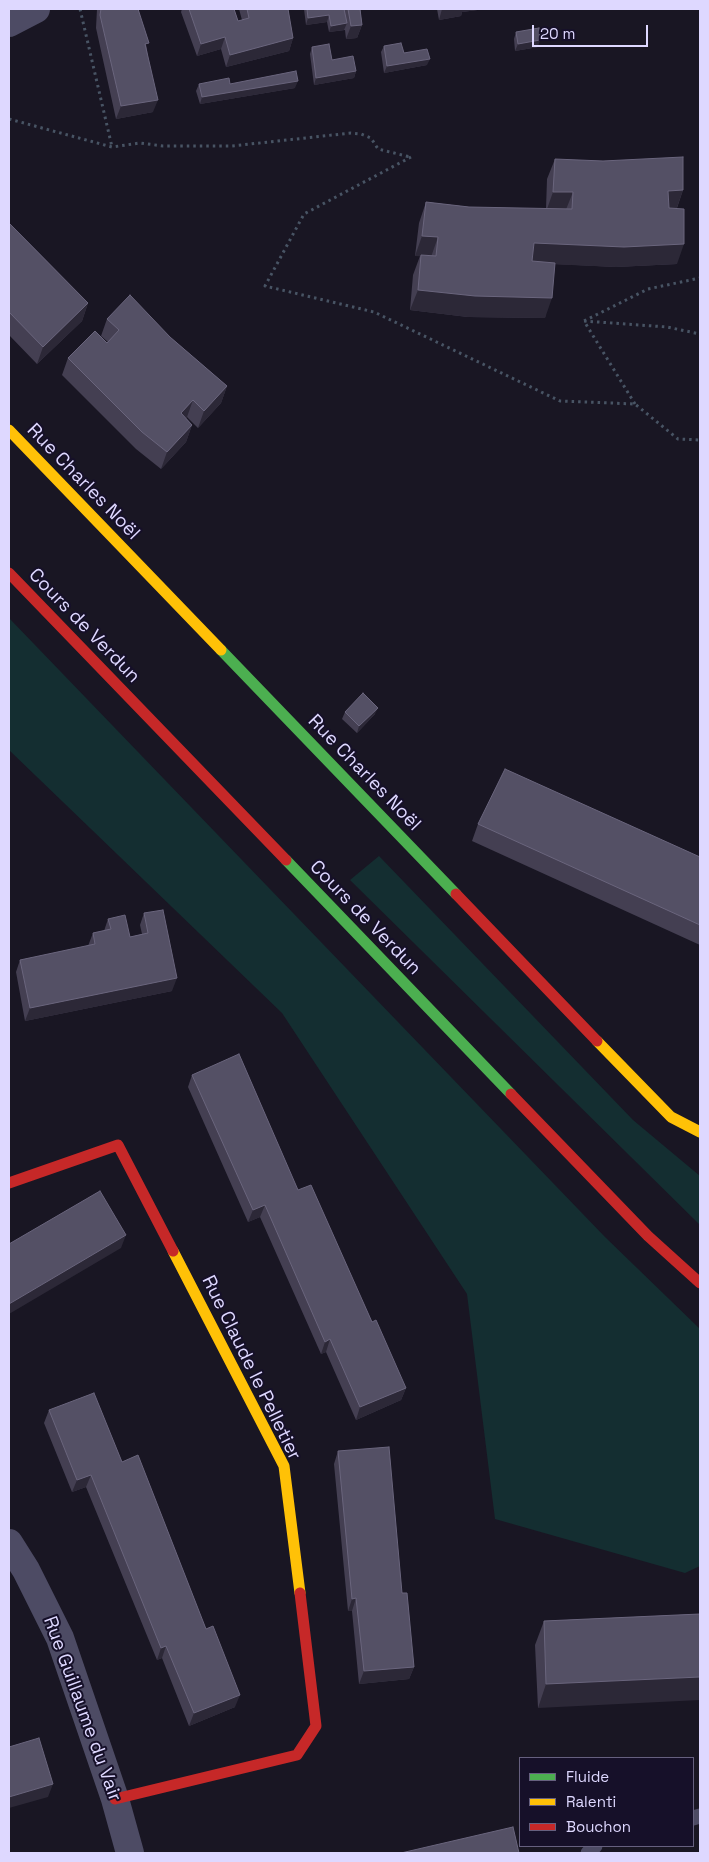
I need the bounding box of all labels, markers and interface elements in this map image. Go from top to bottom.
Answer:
scale bar [534,15,650,47]
text: 20 m [540,24,575,43]
street label: Rue Charles Noël [22,419,144,545]
street label: Cours de Verdun [24,564,144,688]
street label: Rue Charles Noël [303,710,425,836]
street label: Cours de Verdun [305,856,425,980]
street label: Rue Claude le Pelletier [196,1272,306,1464]
street label: Rue Guillaume du Vair [38,1613,126,1805]
legend [519,1757,694,1847]
text: Fluide [566,1767,609,1786]
text: Ralenti [566,1792,616,1811]
text: Bouchon [566,1817,631,1836]

